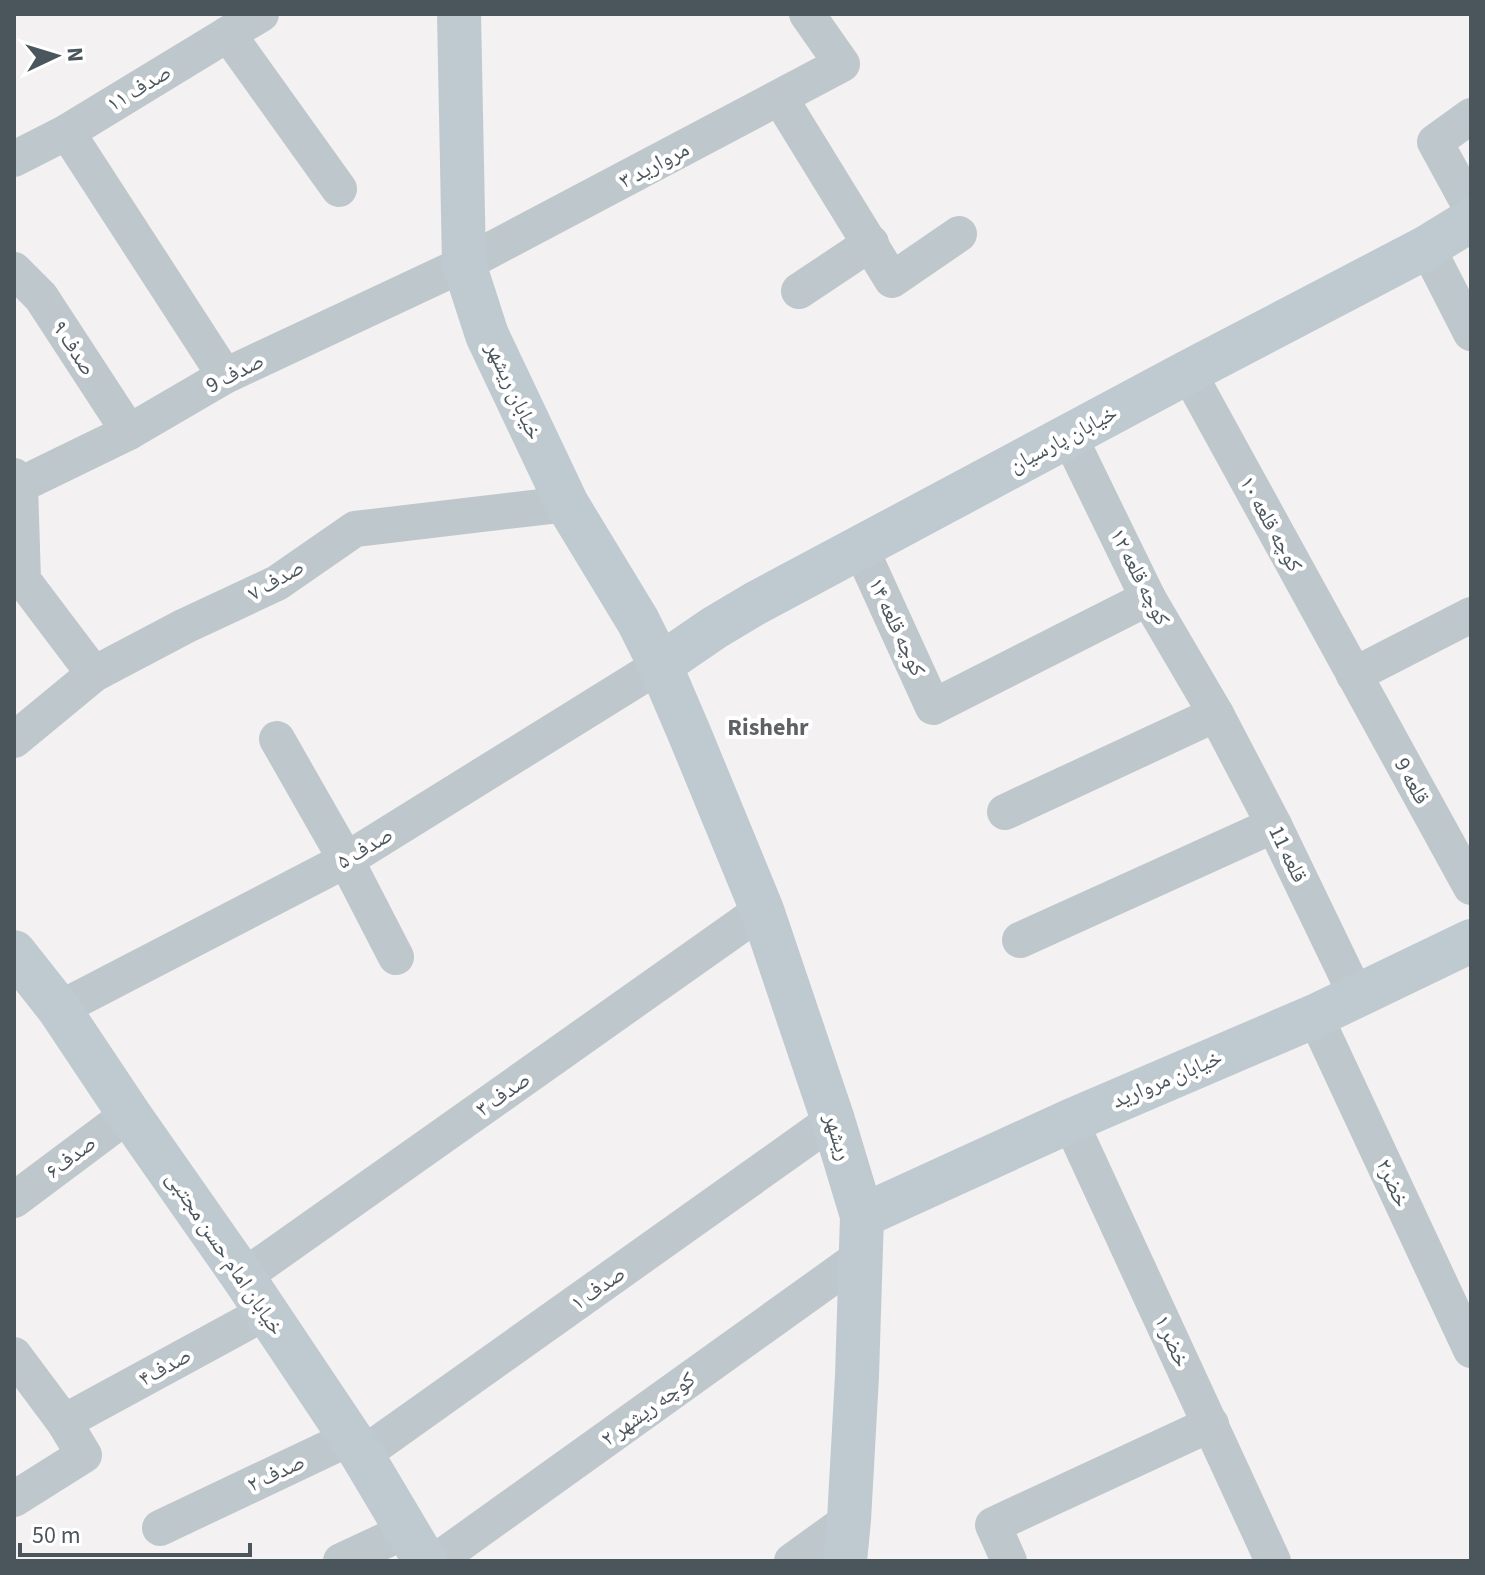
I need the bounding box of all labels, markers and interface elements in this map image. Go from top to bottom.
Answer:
north arrow [16,16,96,96]
text: N [58,46,91,63]
street label: صدف ۱۱ [101,56,177,120]
street label: مروارید ۳ [613,133,695,197]
street label: صدف ۹ [44,314,104,382]
street label: خیابان ریشهر [477,336,551,445]
street label: صدف 9 [200,345,270,401]
street label: خیابان پارسیان [1003,397,1123,481]
street label: کوچه قلعه ۱۰ [1231,470,1311,578]
street label: کوچه قلعه ۱۲ [1102,523,1178,631]
street label: صدف ۷ [242,551,310,609]
street label: کوچه قلعه ۱۴ [860,572,934,682]
district label: Rishehr [727,710,809,745]
street label: قلعه 9 [1386,752,1438,810]
street label: صدف ۵ [331,819,399,877]
street label: قلعه 11 [1260,820,1316,888]
street label: خیابان مروارید [1107,1041,1227,1117]
street label: صدف ۳ [469,1063,537,1125]
street label: ریشهر [815,1108,860,1165]
street label: صدف۶ [39,1127,103,1187]
street label: خضر۲ [1368,1154,1418,1212]
street label: خیابان امام حسن مجتبی [158,1164,292,1342]
street label: صدف ۱ [564,1257,632,1319]
street label: خضر ۱ [1146,1310,1198,1372]
street label: صدف۴ [133,1339,197,1395]
street label: کوچه ریشهر ۲ [594,1364,702,1454]
street label: صدف ۲ [242,1446,310,1500]
scale bar [20,1507,250,1557]
text: 50 m [32,1518,81,1553]

